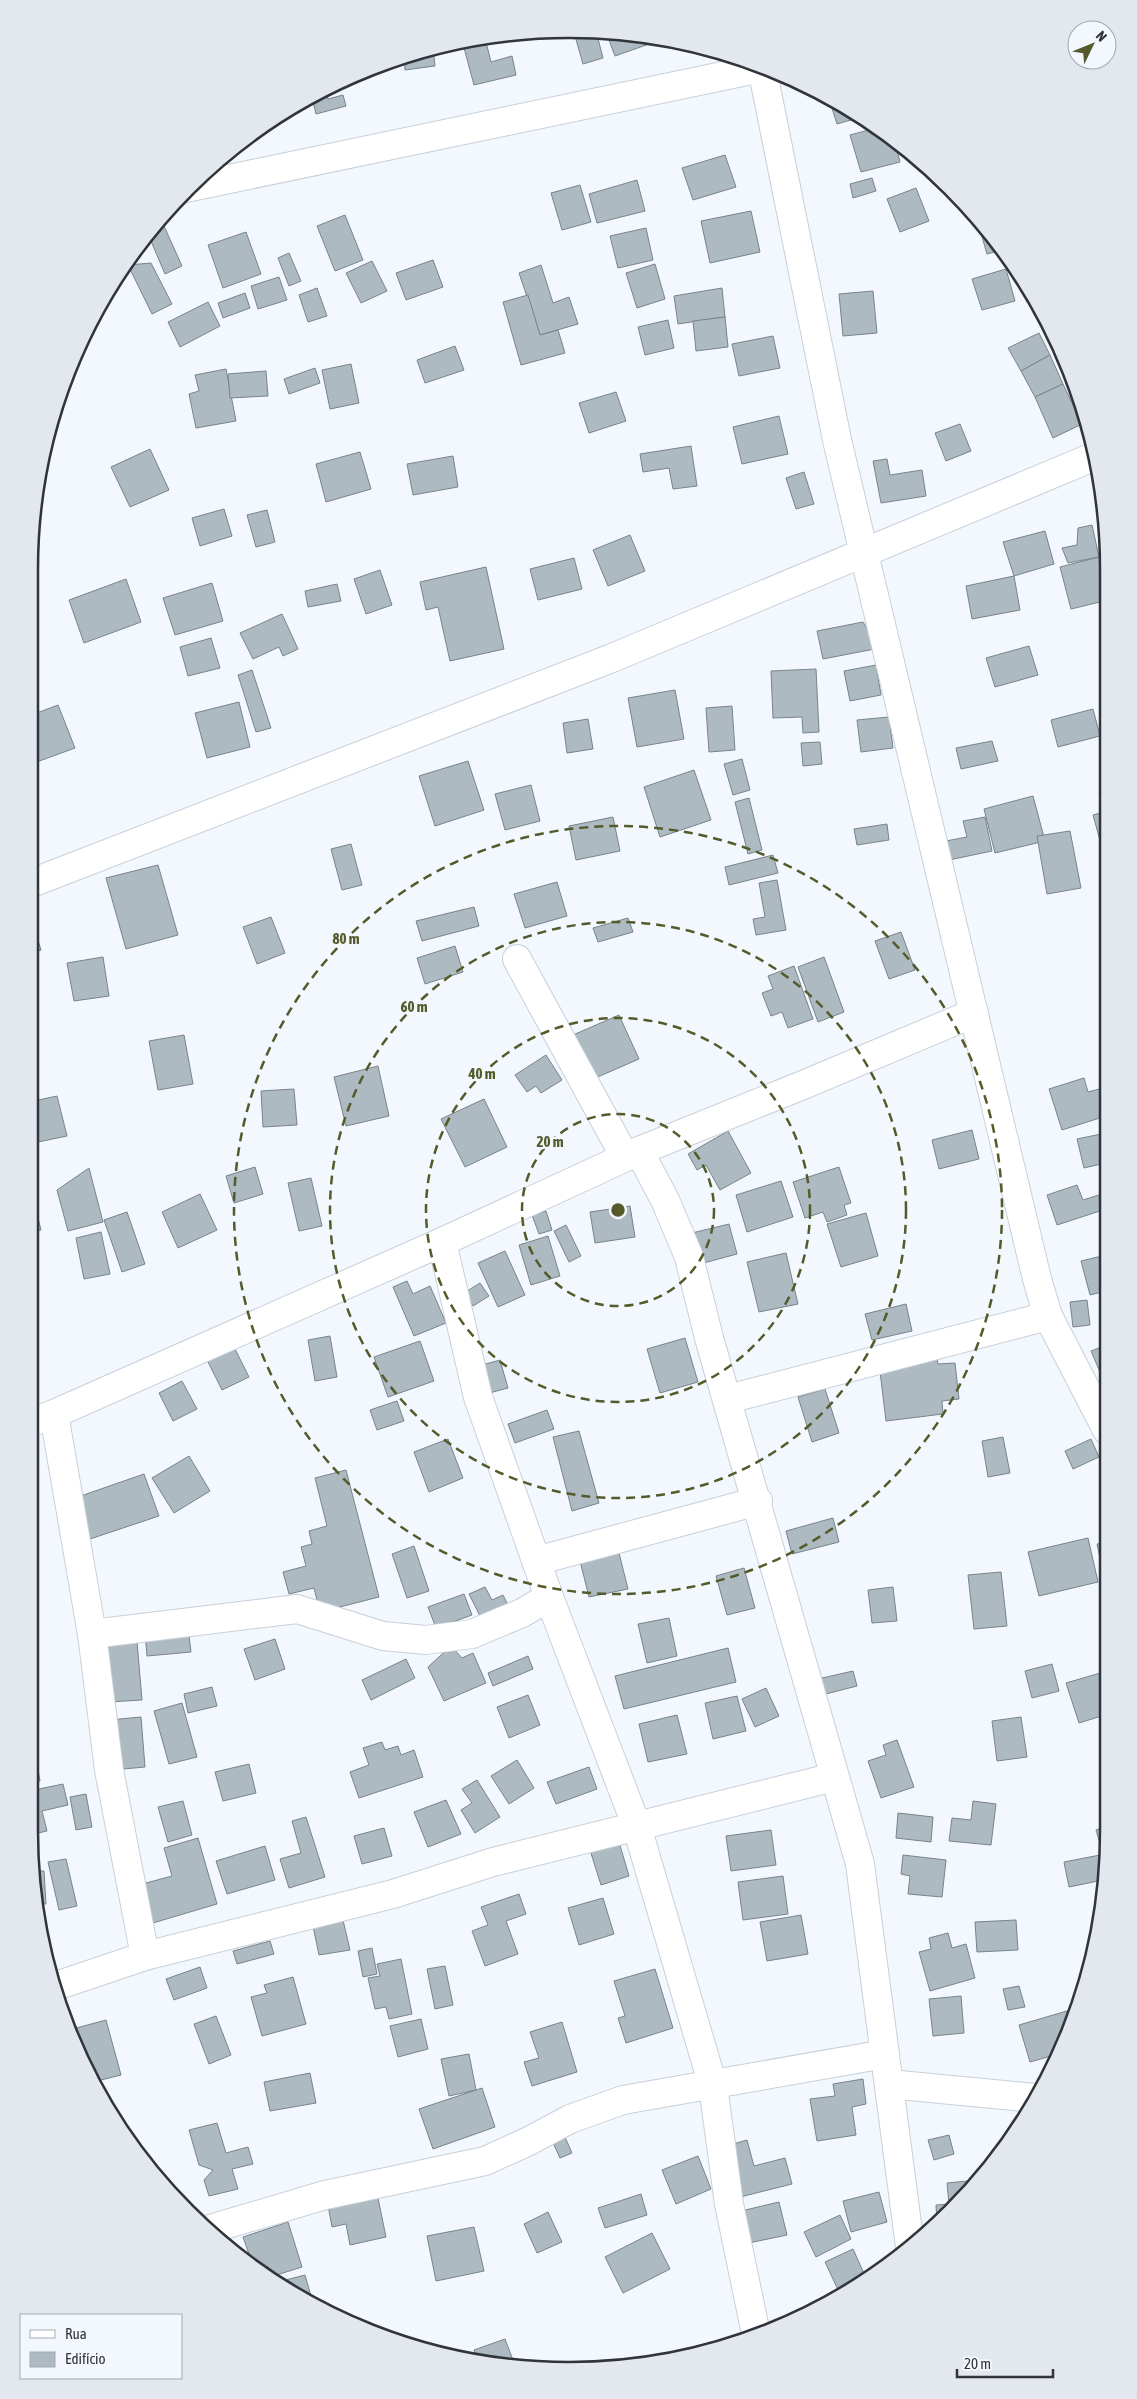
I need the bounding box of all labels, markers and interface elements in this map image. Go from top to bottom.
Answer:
north arrow [1067,20,1117,70]
text: N [1093,28,1110,45]
text: 80 m [333,930,360,947]
text: 60 m [401,998,428,1015]
text: 40 m [468,1065,496,1082]
text: 20 m [537,1133,564,1150]
centre of rings [609,1201,627,1219]
legend [20,2314,182,2379]
text: Rua [65,2325,87,2342]
scale bar [957,2346,1053,2378]
text: Edifício [65,2350,106,2367]
text: 20 m [964,2355,991,2372]

